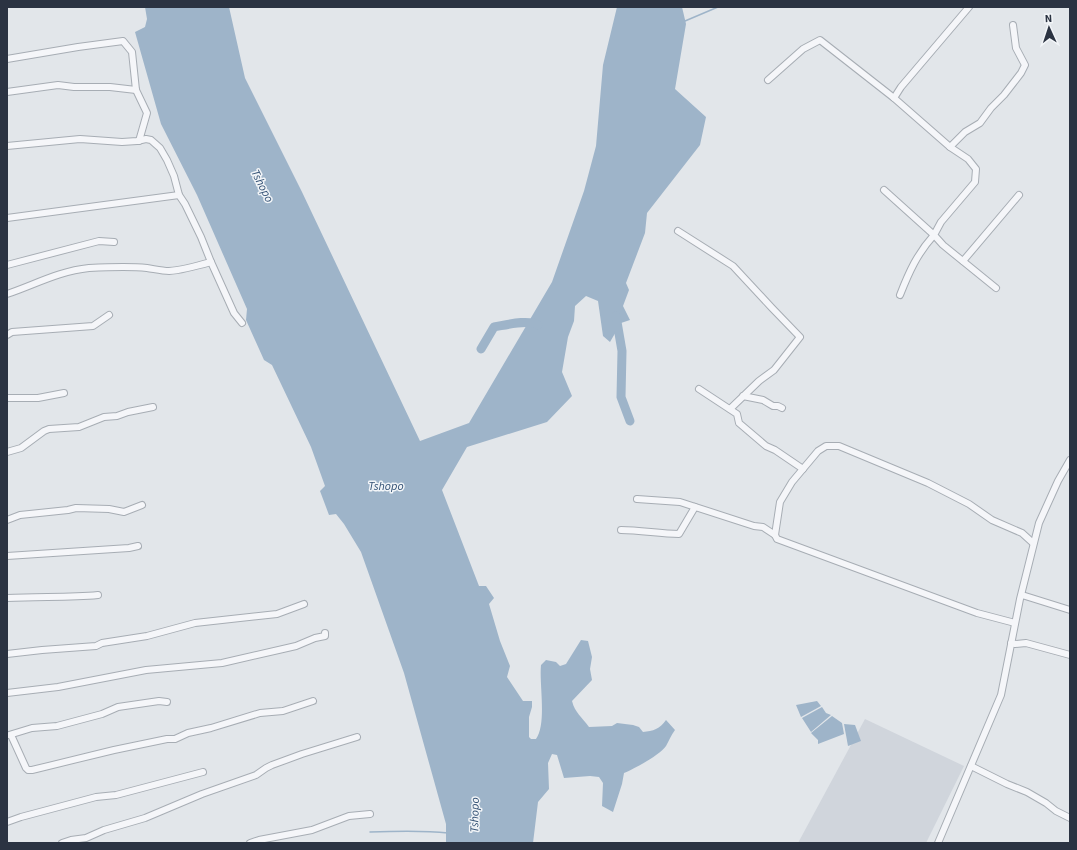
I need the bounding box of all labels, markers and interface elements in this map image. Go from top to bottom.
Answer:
north arrow [1029,8,1069,48]
text: N [1044,11,1053,26]
water label: Tshopo [246,166,278,206]
water label: Tshopo [368,478,404,495]
water label: Tshopo [466,797,484,833]

